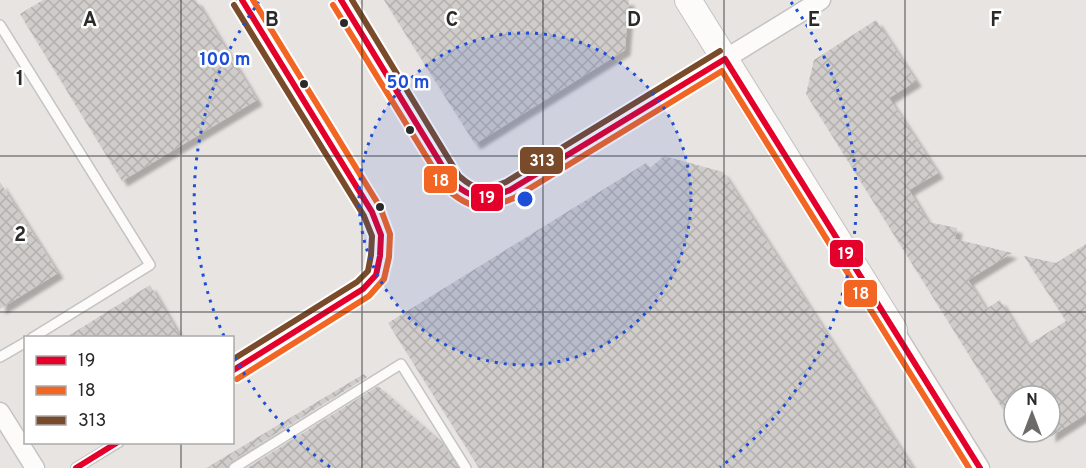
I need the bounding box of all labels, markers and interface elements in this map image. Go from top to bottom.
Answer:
text: A [83,8,97,34]
text: B [265,8,279,34]
text: C [446,8,458,34]
text: D [627,8,641,34]
text: E [808,8,820,34]
text: F [990,8,1002,34]
unlabelled marker [338,17,350,29]
text: 100 m [199,49,251,72]
text: 1 [16,67,24,93]
text: 50 m [386,72,430,95]
unlabelled marker [298,78,310,90]
unlabelled marker [404,124,416,136]
line badge: 313 [519,146,564,175]
text: 313 [529,152,555,172]
line badge: 18 [423,165,458,194]
text: 18 [433,172,449,192]
line badge: 19 [470,183,504,212]
text: 19 [479,189,495,209]
centre of rings [515,189,535,209]
unlabelled marker [374,201,386,213]
text: 2 [14,223,26,249]
line badge: 19 [829,239,864,268]
text: 19 [838,245,854,265]
line badge: 18 [843,279,878,308]
text: 18 [853,285,869,305]
legend [24,336,234,444]
text: 19 [78,350,95,373]
text: 18 [78,380,96,403]
north arrow [1002,384,1062,444]
text: N [1026,391,1038,411]
text: 313 [78,410,106,433]

